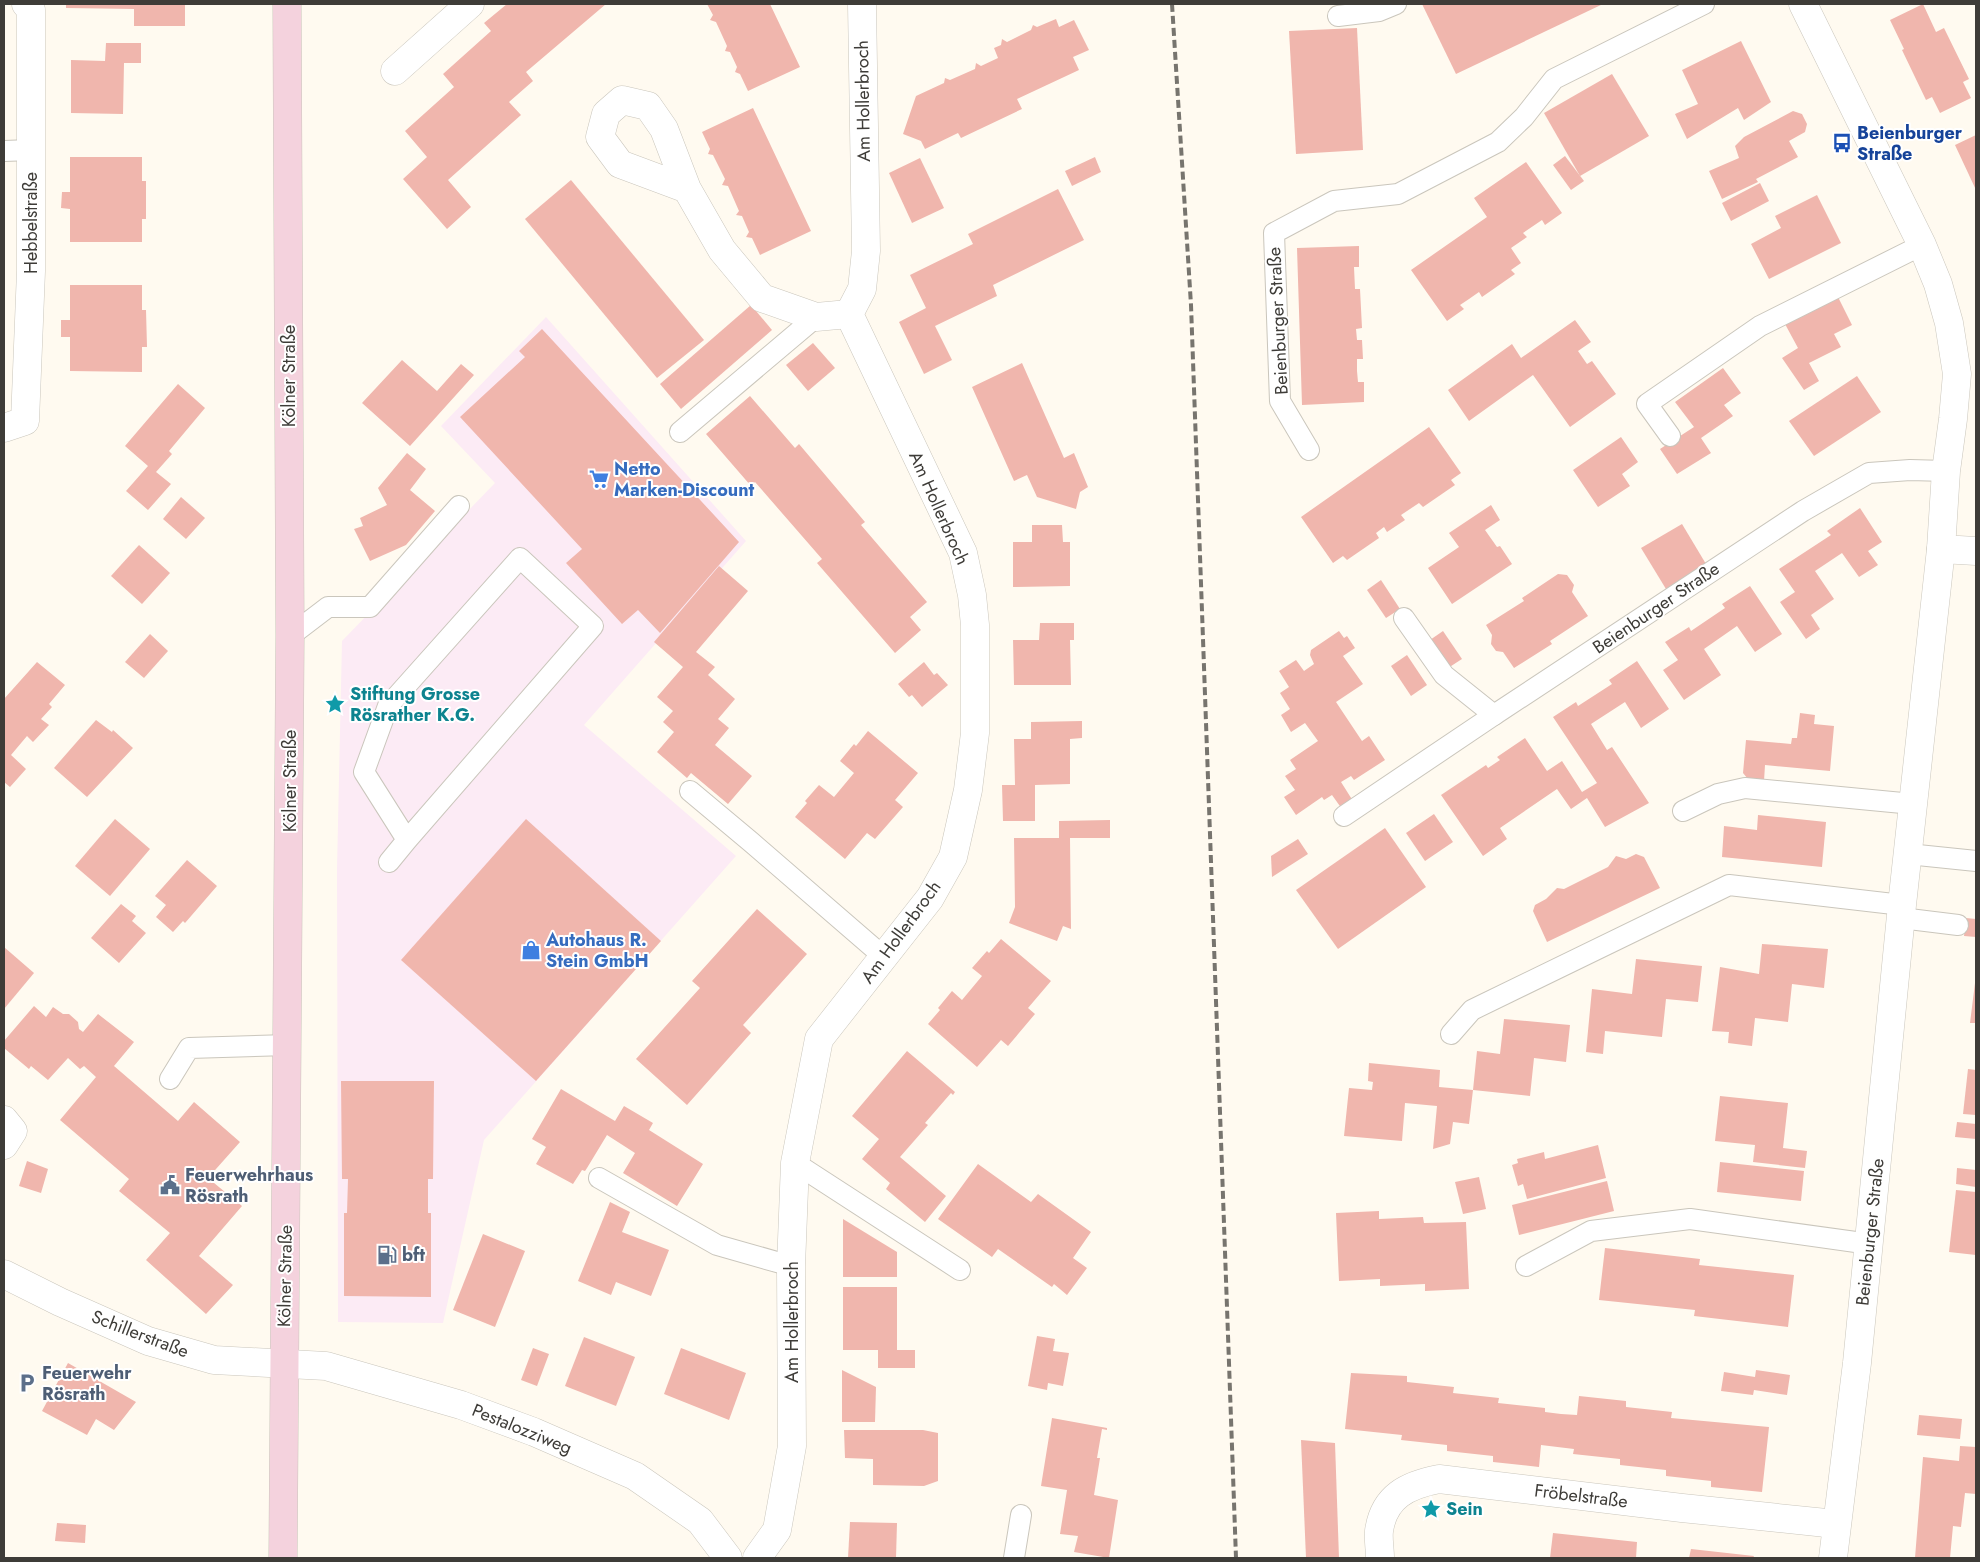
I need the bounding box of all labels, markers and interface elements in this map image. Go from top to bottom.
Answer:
street label: Am Hollerbroch [849,40,877,162]
place label: Beienburger Straße [1857,120,1963,167]
bus stop icon: Beienburger Straße [1831,132,1853,154]
street label: Hebbelstraße [18,172,44,274]
street label: Beienburger Straße [1261,246,1295,396]
street label: Kölner Straße [276,325,302,427]
street label: Am Hollerbroch [902,447,976,569]
place label: Netto Marken-Discount [614,456,754,503]
supermarket icon: Netto Marken-Discount [588,468,610,490]
street label: Beienburger Straße [1587,556,1725,660]
place label: Stiftung Grosse Rösrather K.G. [350,681,480,728]
place icon: Stiftung Grosse Rösrather K.G. [324,693,346,715]
street label: Kölner Straße [277,730,303,832]
street label: Am Hollerbroch [855,875,947,989]
place label: Autohaus R. Stein GmbH [545,927,649,974]
shop icon: Autohaus R. Stein GmbH [520,939,542,961]
street label: Beienburger Straße [1849,1157,1891,1307]
place label: Feuerwehrhaus Rösrath [185,1162,313,1209]
public building icon: Feuerwehrhaus Rösrath [159,1174,181,1196]
street label: Kölner Straße [271,1225,299,1327]
place label: bft [402,1242,425,1268]
fuel station icon: bft [376,1244,398,1266]
street label: Am Hollerbroch [779,1261,805,1383]
street label: Schillerstraße [88,1304,192,1364]
place label: Feuerwehr Rösrath [42,1360,132,1407]
parking icon: Feuerwehr Rösrath [16,1372,38,1394]
street label: Pestalozziweg [468,1397,576,1461]
street label: Fröbelstraße [1533,1477,1629,1515]
place label: Sein [1446,1496,1483,1522]
place icon: Sein [1420,1498,1442,1520]

